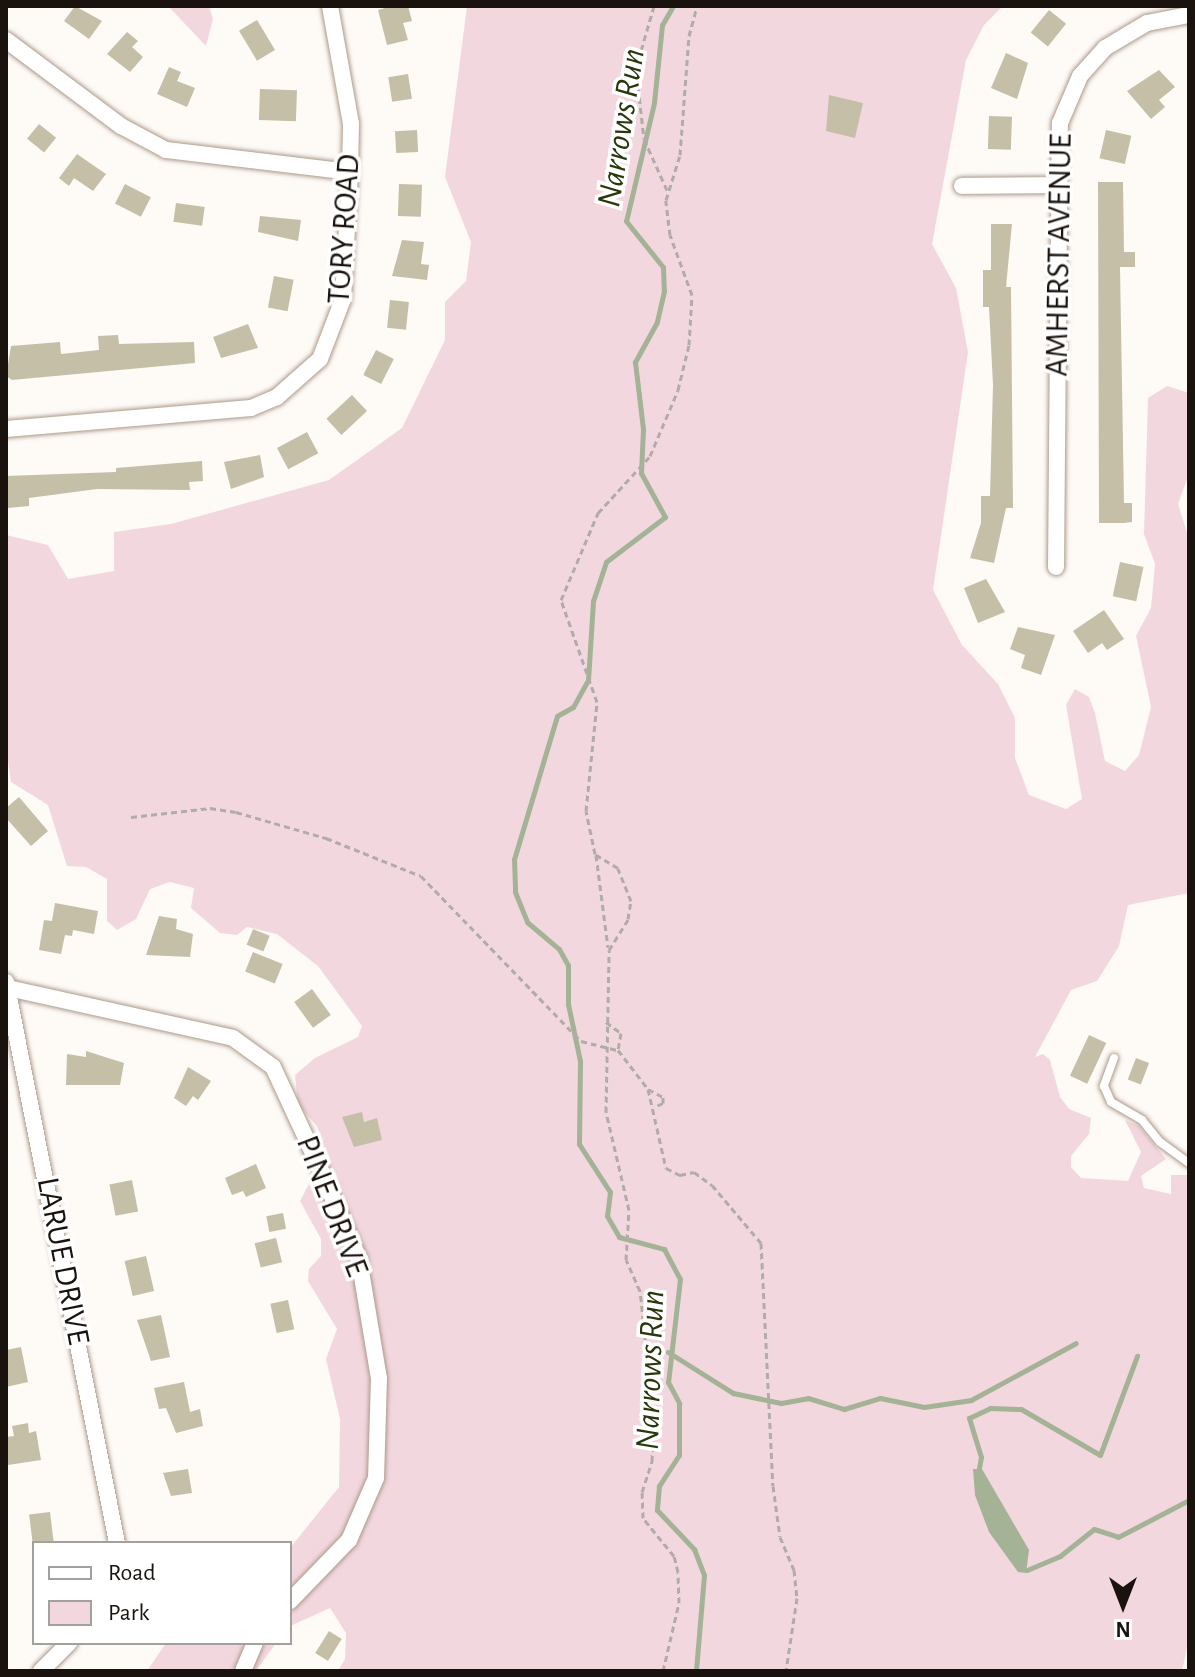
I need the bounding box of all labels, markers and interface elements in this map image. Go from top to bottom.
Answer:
water label: Narrows Run [589,46,655,210]
street label: AMHERST AVENUE [1038,133,1080,377]
street label: TORY ROAD [320,153,368,305]
street label: PINE DRIVE [288,1130,376,1282]
street label: LARUE DRIVE [28,1174,98,1348]
water label: Narrows Run [628,1289,674,1451]
legend [32,1541,292,1645]
text: Road [108,1561,156,1585]
north arrow [1083,1565,1163,1645]
text: Park [108,1601,149,1625]
text: N [1115,1618,1131,1640]

